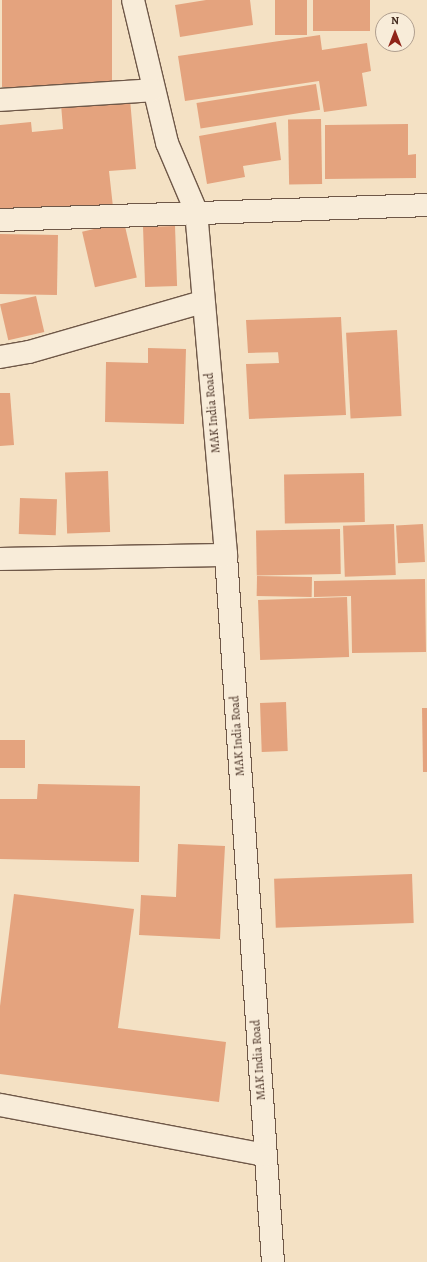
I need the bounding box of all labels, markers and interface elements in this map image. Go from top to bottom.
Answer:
north arrow [375,12,415,52]
text: N [391,13,399,28]
street label: MAK India Road [202,372,224,454]
street label: MAK India Road [228,695,248,777]
street label: MAK India Road [249,1019,269,1101]

